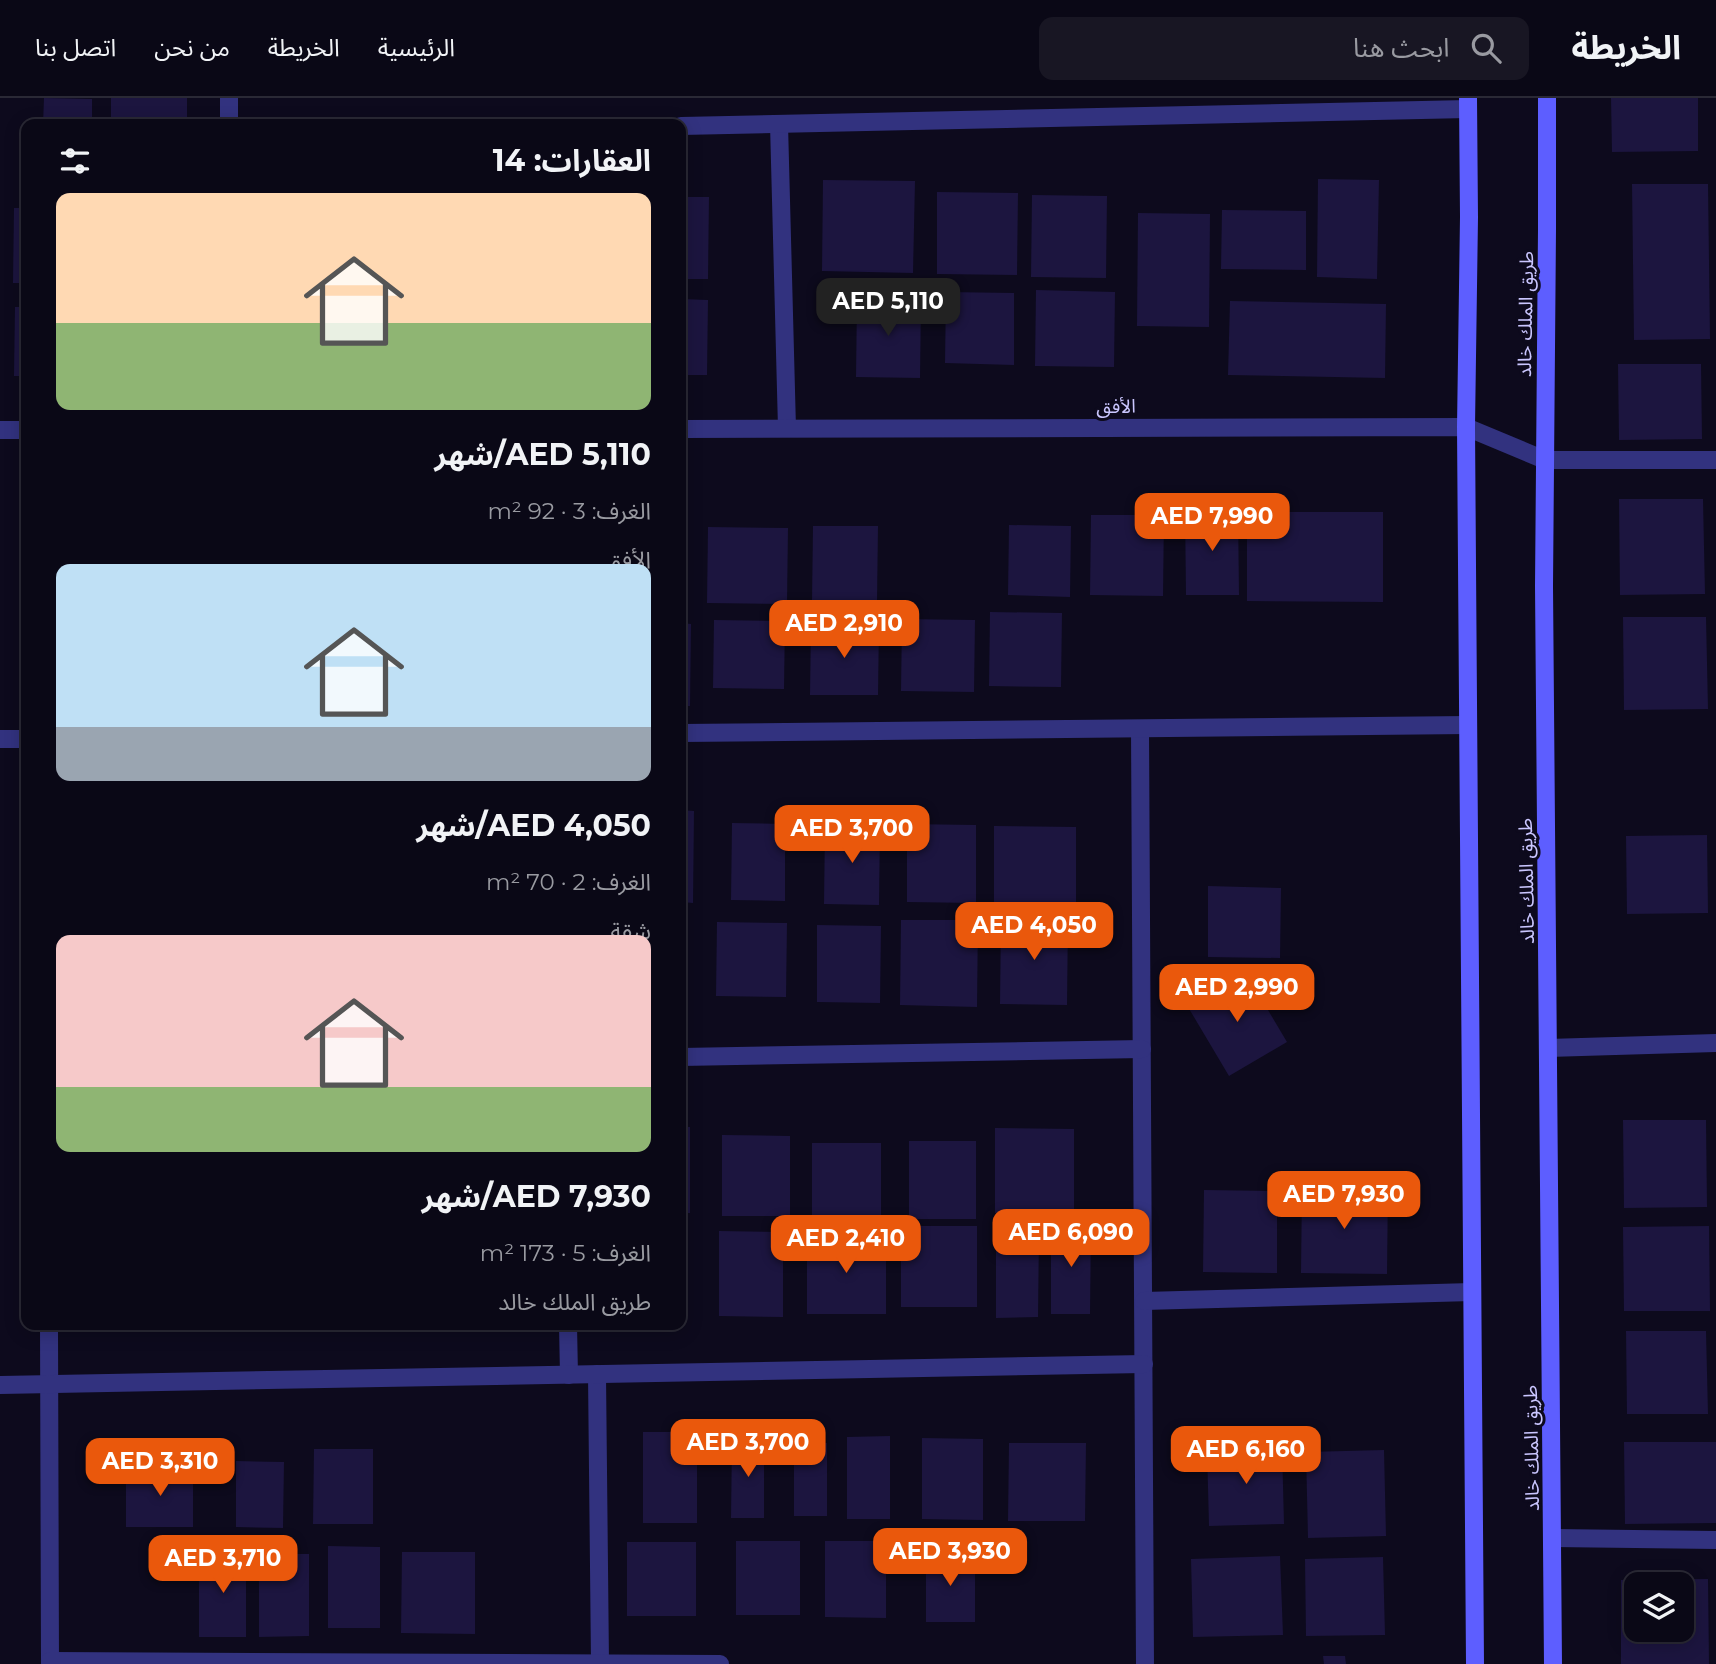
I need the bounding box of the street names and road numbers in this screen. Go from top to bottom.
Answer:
street label: طريق الملك خالد [1513,251,1538,377]
street label: الأفق [1096,395,1136,418]
street label: طريق الملك خالد [1514,818,1539,944]
street label: طريق الملك خالد [1519,1385,1544,1511]

